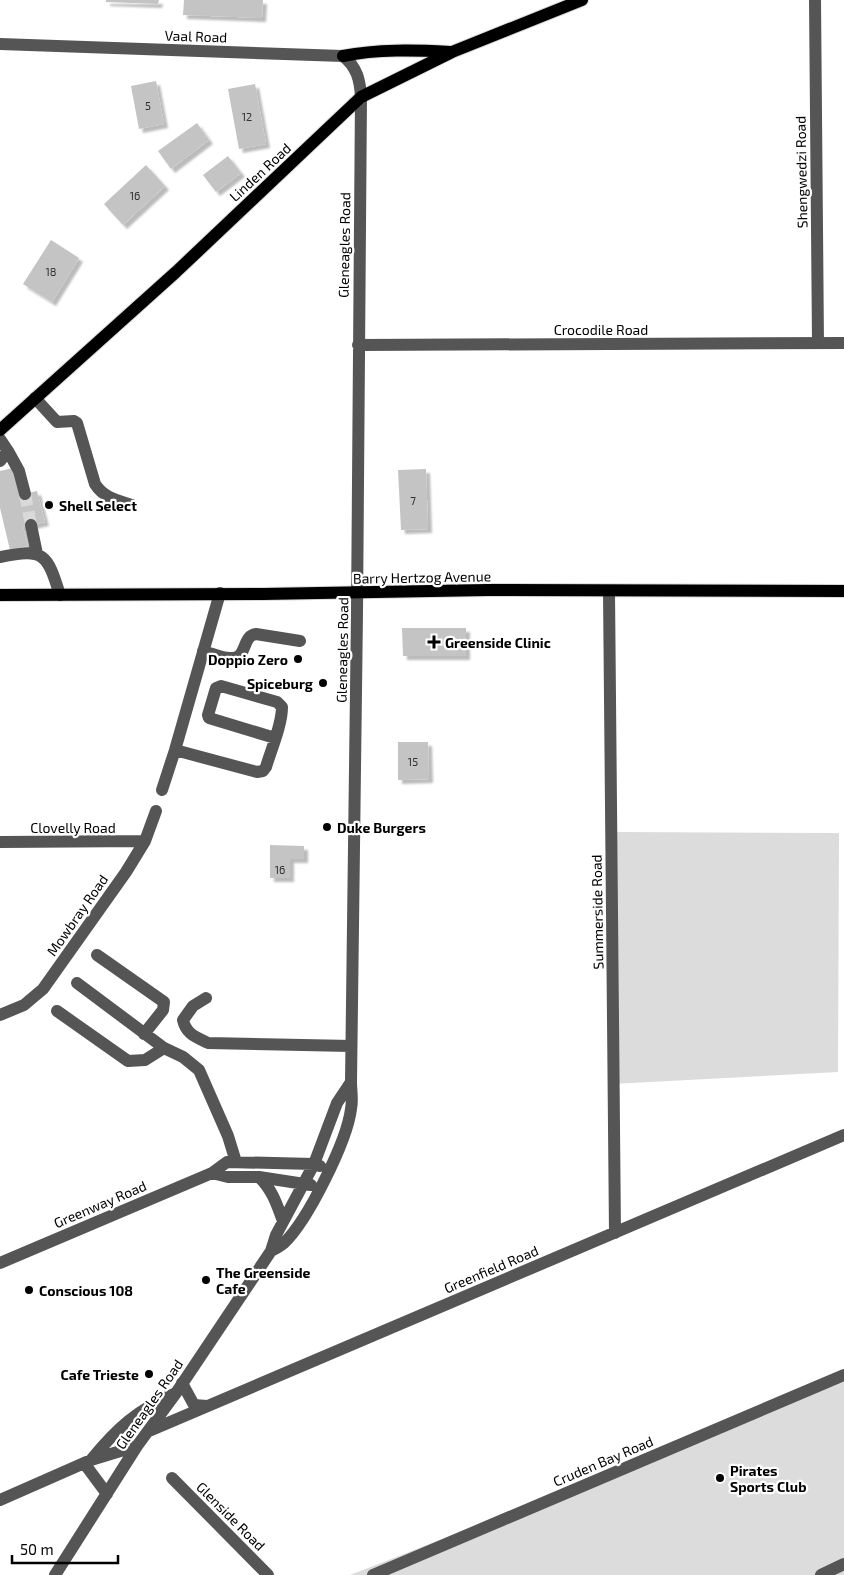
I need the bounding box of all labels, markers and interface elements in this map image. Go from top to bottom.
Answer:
street label: Vaal Road [164,26,228,46]
house number: 5 [145,99,151,112]
house number: 12 [242,110,252,123]
street label: Shengwedzi Road [792,116,810,228]
street label: Linden Road [226,139,294,205]
house number: 16 [130,189,140,202]
street label: Gleneagles Road [335,192,353,298]
house number: 18 [45,265,57,278]
street label: Crocodile Road [554,321,648,338]
house number: 7 [410,494,416,507]
place label: Shell Select [59,497,137,514]
marker: Shell Select [43,499,55,511]
street label: Barry Hertzog Avenue [353,567,491,587]
street label: Gleneagles Road [333,597,351,703]
place label: Greenside Clinic [445,634,551,651]
marker: Greenside Clinic [427,635,441,649]
place label: Doppio Zero [208,651,288,668]
marker: Doppio Zero [292,653,304,665]
place label: Spiceburg [247,675,313,692]
marker: Spiceburg [317,677,329,689]
house number: 15 [408,755,418,768]
street label: Clovelly Road [30,819,116,836]
place label: Duke Burgers [337,819,426,836]
marker: Duke Burgers [321,821,333,833]
street label: Summerside Road [587,854,607,970]
house number: 16 [275,863,285,876]
street label: Mowbray Road [43,871,111,959]
street label: Greenway Road [51,1177,149,1231]
street label: Greenfield Road [441,1241,541,1297]
place label: The Greenside Cafe [216,1264,311,1297]
marker: The Greenside Cafe [200,1274,212,1286]
place label: Conscious 108 [39,1282,133,1299]
marker: Conscious 108 [23,1284,35,1296]
street label: Gleneagles Road [112,1356,186,1452]
place label: Cafe Trieste [60,1366,139,1383]
marker: Cafe Trieste [143,1368,155,1380]
street label: Cruden Bay Road [550,1432,656,1490]
place label: Pirates Sports Club [730,1462,806,1495]
marker: Pirates Sports Club [714,1472,726,1484]
street label: Glenside Road [193,1478,269,1554]
scale bar [12,1532,119,1564]
text: 50 m [20,1540,54,1558]

